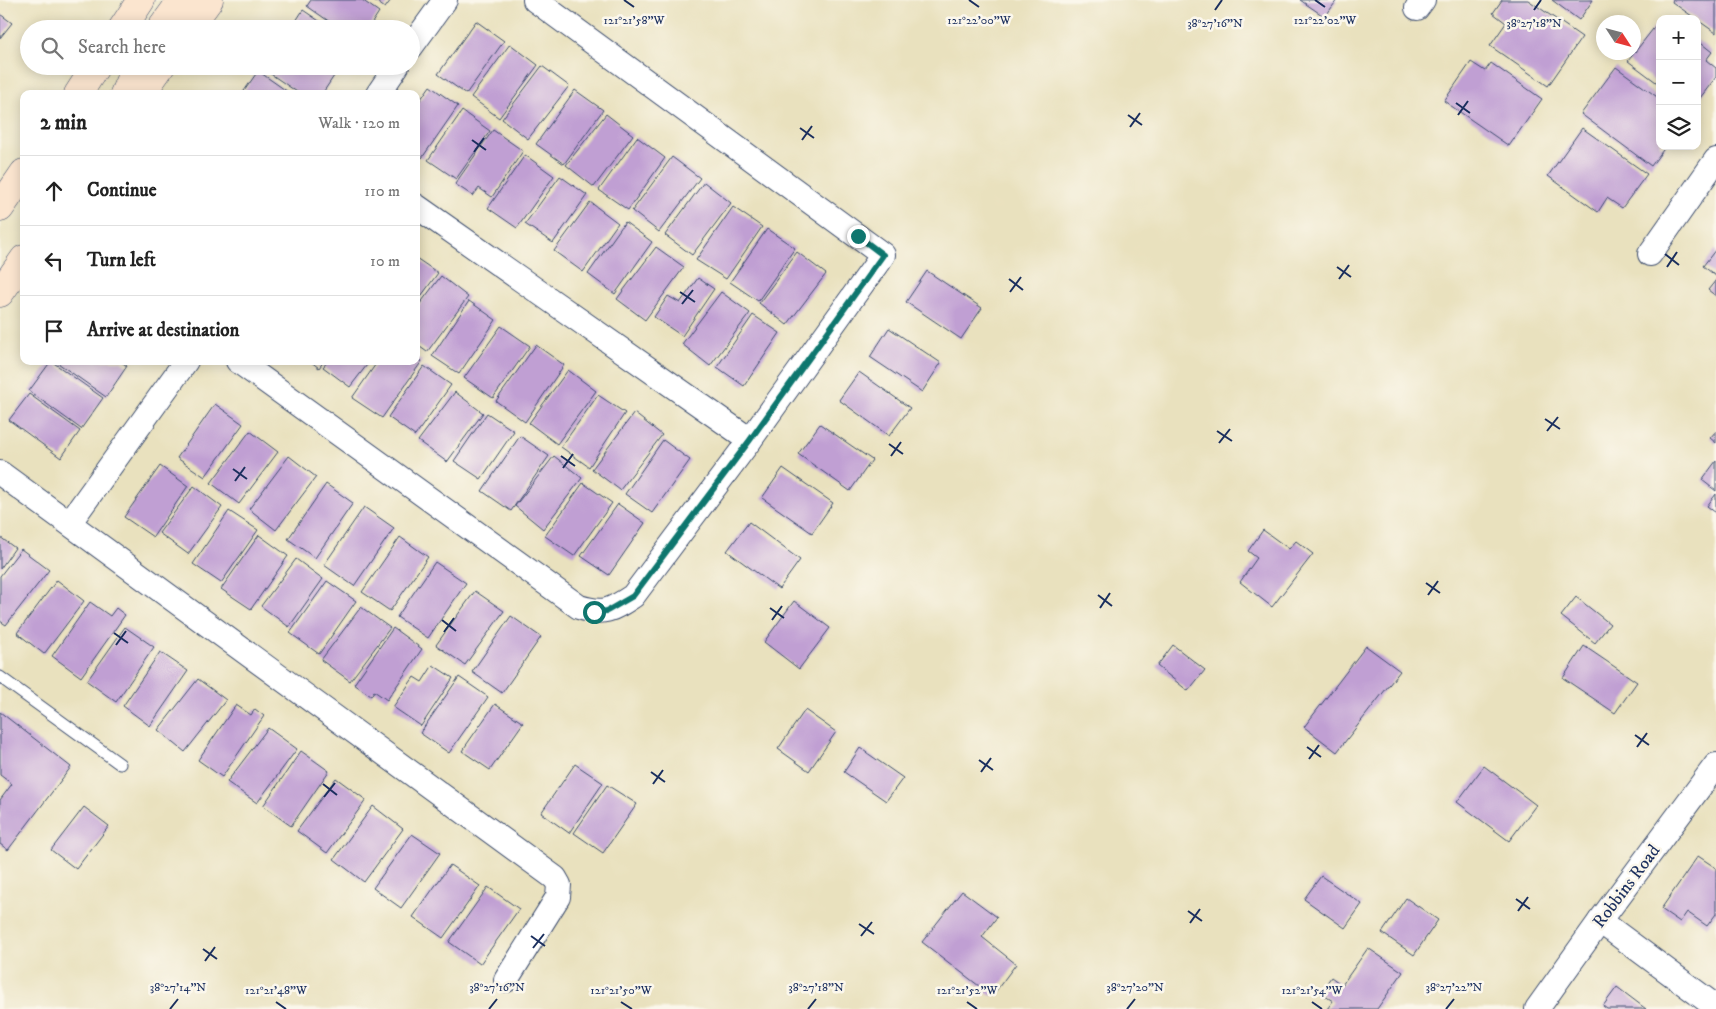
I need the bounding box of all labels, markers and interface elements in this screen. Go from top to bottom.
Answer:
text: 121°21'58"W [604,13,665,28]
text: 121°22'00"W [947,13,1012,28]
text: 121°22'02"W [1294,13,1357,28]
north arrow [1596,15,1641,60]
map controls [1656,15,1701,150]
button: + [1656,15,1701,60]
text: 38°27'16"N [1187,16,1243,31]
text: 38°27'18"N [1506,16,1562,31]
search box [20,20,420,75]
icon: search [38,34,66,62]
text: Search here [78,36,166,59]
button: − [1656,60,1701,105]
button: layers [1656,105,1701,150]
text: 2 min [40,110,87,136]
text: Walk · 120 m [318,113,400,133]
icon: ahead [40,177,68,205]
text: Continue [87,179,157,202]
text: 110 m [364,181,400,201]
route end [847,225,870,248]
icon: left [40,247,68,275]
text: Turn left [87,249,156,272]
text: 10 m [370,251,400,271]
icon: arrive [40,317,68,345]
text: Arrive at destination [87,319,239,342]
route start [583,601,606,624]
street label: Robbins Road [1588,841,1665,933]
text: 38°27'14"N [150,980,206,995]
text: 38°27'16"N [469,980,525,995]
text: 38°27'18"N [788,980,844,995]
text: 38°27'20"N [1106,980,1164,995]
text: 38°27'22"N [1426,980,1483,995]
text: 121°21'48"W [245,983,308,998]
text: 121°21'50"W [590,983,653,998]
text: 121°21'52"W [937,983,998,998]
text: 121°21'54"W [1281,983,1344,998]

